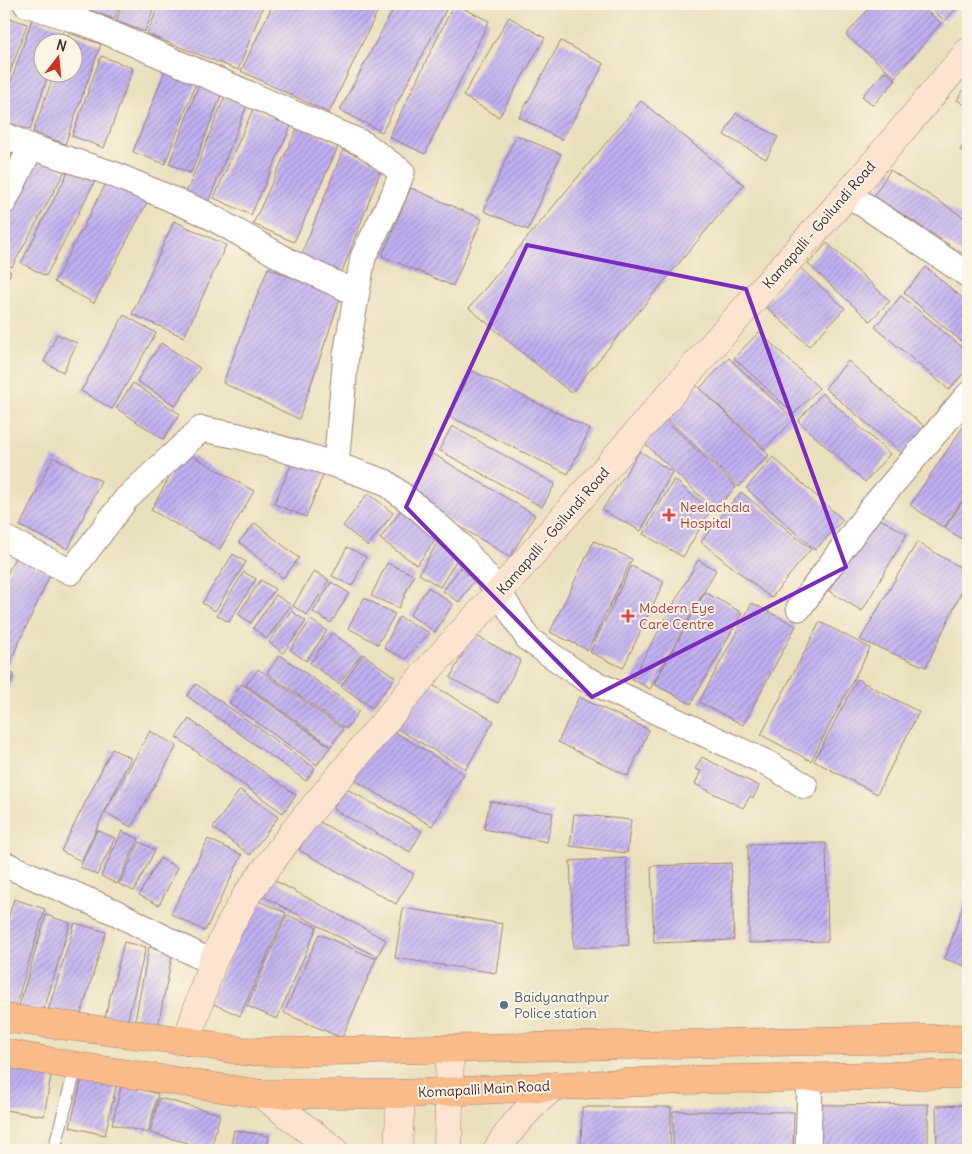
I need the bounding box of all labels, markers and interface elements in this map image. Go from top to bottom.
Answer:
north arrow [32,32,82,82]
text: N [54,36,69,55]
street label: Kamapalli - Goilundi Road [759,158,879,292]
street label: Kamapalli - Goilundi Road [493,464,613,598]
place label: Neelachala Hospital [680,498,750,532]
marker: Neelachala Hospital [662,508,676,522]
place label: Modern Eye Care Centre [639,599,714,633]
marker: Modern Eye Care Centre [621,609,635,623]
place label: Baidyanathpur Police station [514,988,610,1022]
marker: Baidyanathpur Police station [498,999,510,1011]
street label: Komapalli Main Road [418,1077,550,1101]

